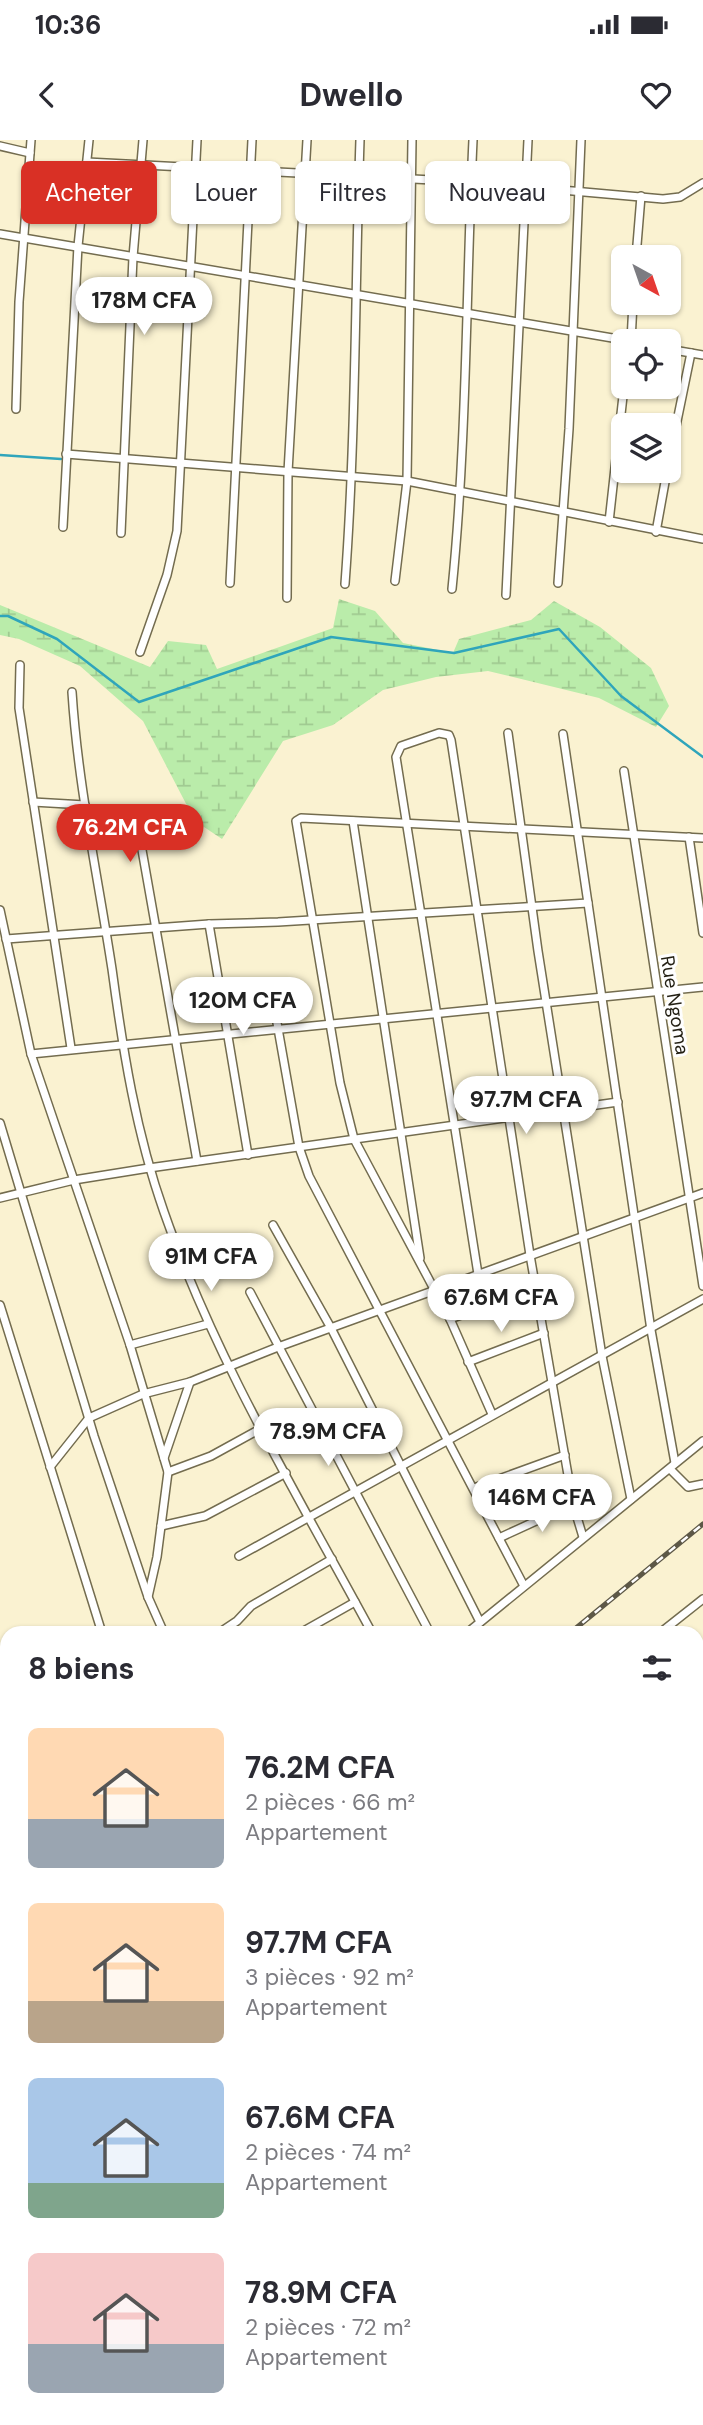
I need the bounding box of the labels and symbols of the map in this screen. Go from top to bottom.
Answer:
north arrow [611,245,681,315]
pin: 178M CFA [72,278,216,337]
pin: 76.2M CFA [50,804,210,864]
street label: Rue Ngoma [655,954,695,1056]
pin: 120M CFA [171,978,315,1037]
pin: 97.7M CFA [446,1076,606,1136]
pin: 91M CFA [146,1234,276,1293]
pin: 67.6M CFA [421,1274,581,1334]
pin: 78.9M CFA [248,1408,408,1468]
pin: 146M CFA [470,1474,614,1534]

